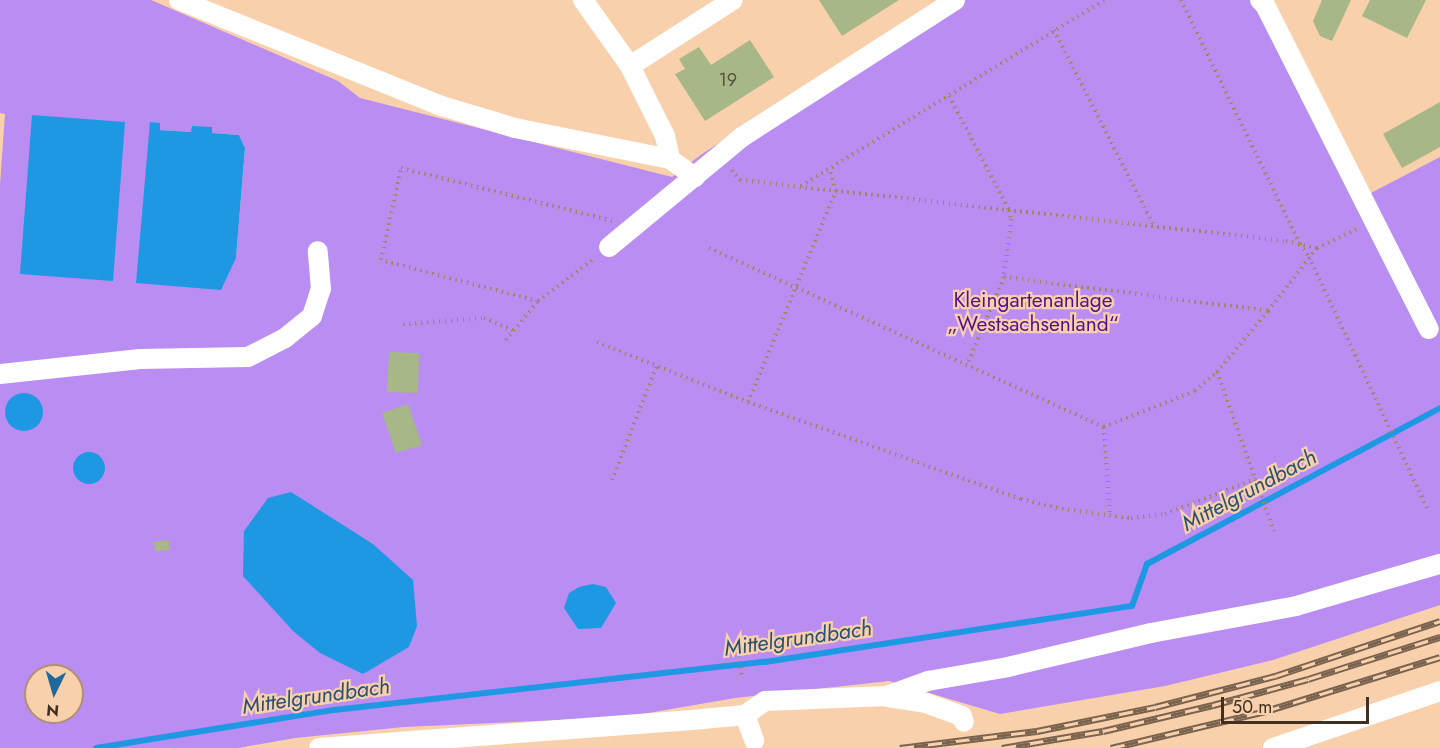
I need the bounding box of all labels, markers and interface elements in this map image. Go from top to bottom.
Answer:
house number: 19 [719,69,737,91]
park label: Kleingartenanlage „Westsachsenland“ [947,287,1119,337]
water label: Mittelgrundbach [1177,443,1321,537]
water label: Mittelgrundbach [722,615,874,661]
north arrow [24,664,84,724]
water label: Mittelgrundbach [240,673,392,719]
scale bar [1224,685,1372,723]
text: 50 m [1232,694,1272,720]
text: N [45,698,60,722]

